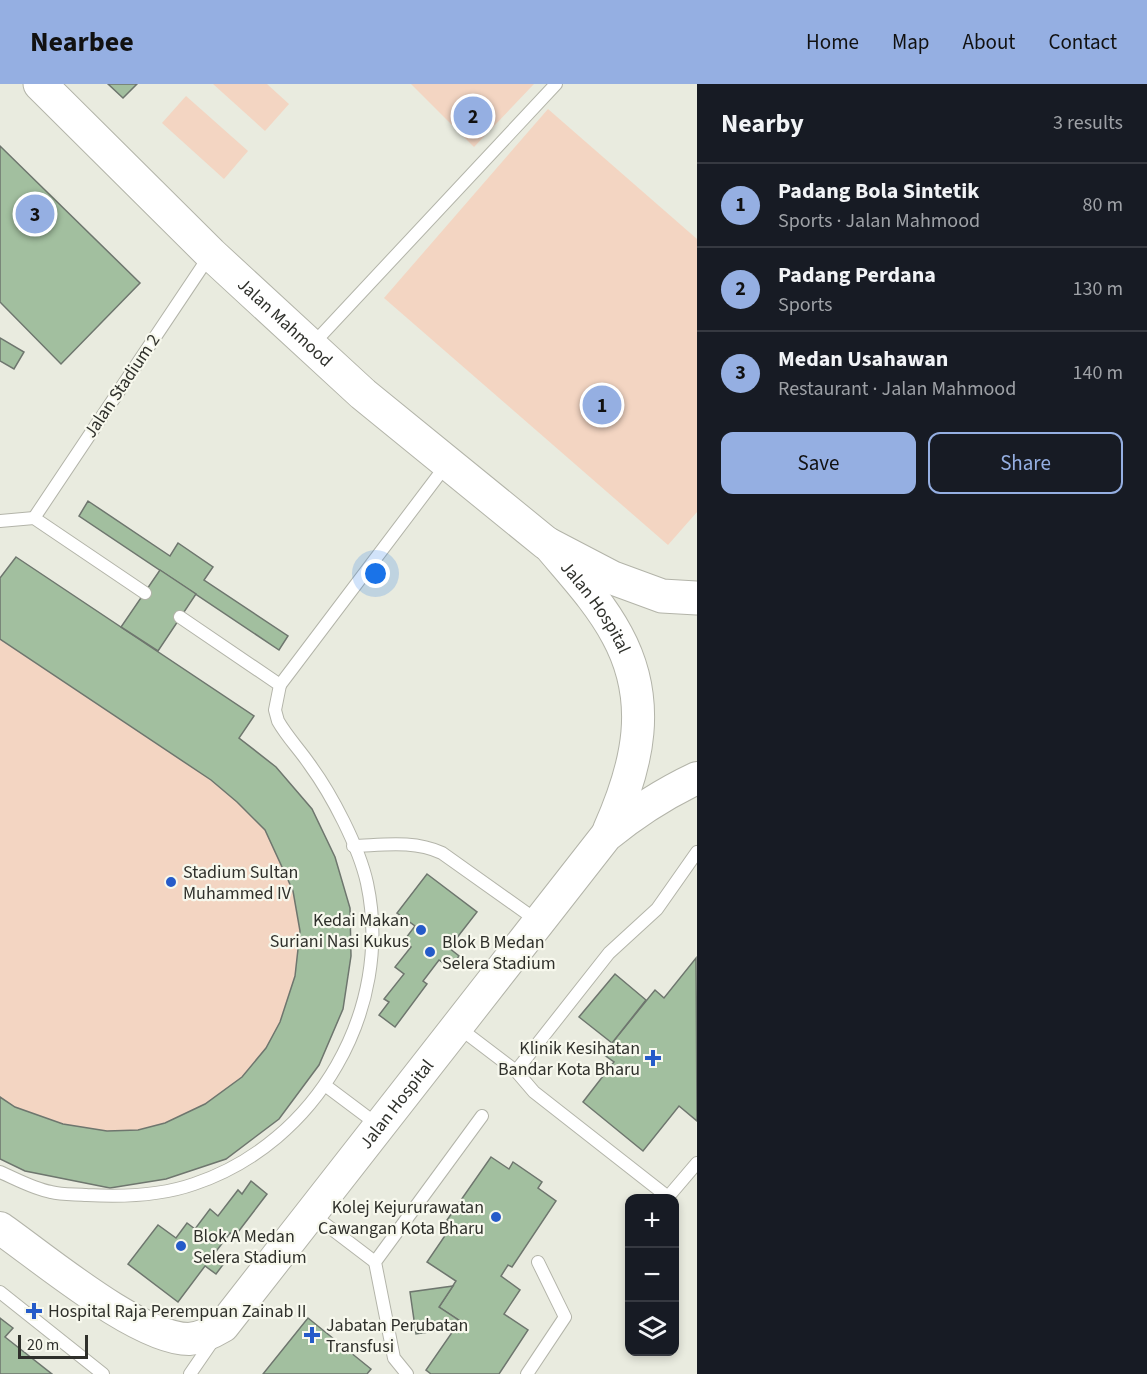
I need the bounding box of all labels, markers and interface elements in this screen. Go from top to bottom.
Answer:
text: Nearbee [30,22,134,62]
text: Home [806,27,859,57]
text: Map [892,27,930,57]
text: About [963,27,1015,57]
text: Contact [1048,27,1117,57]
pin: 2 [454,93,492,138]
text: Nearby [721,105,804,142]
text: 3 results [1053,109,1123,137]
text: Padang Bola Sintetik [778,175,979,207]
text: 1 [735,191,746,219]
text: 80 m [1083,191,1123,219]
pin: 3 [15,192,54,236]
text: Sports · Jalan Mahmood [778,207,980,235]
text: Padang Perdana [778,259,936,291]
street label: Jalan Mahmood [232,272,338,373]
text: 2 [735,275,746,303]
text: 130 m [1073,275,1123,303]
text: Sports [778,291,833,319]
street label: Jalan Stadium 2 [78,329,166,443]
text: Medan Usahawan [778,343,948,375]
text: 3 [735,359,746,387]
text: 140 m [1073,359,1123,387]
text: Restaurant · Jalan Mahmood [778,375,1016,403]
pin: 1 [582,382,622,428]
button: Save [721,432,916,494]
button: Share [928,432,1123,494]
street label: Jalan Hospital [555,555,637,657]
your location [361,559,390,588]
place label: Stadium Sultan Muhammed IV [183,860,298,906]
marker: Stadium Sultan Muhammed IV [164,875,178,889]
place label: Kedai Makan Suriani Nasi Kukus [270,908,409,954]
marker: Kedai Makan Suriani Nasi Kukus [414,923,428,937]
place label: Blok B Medan Selera Stadium [442,930,556,976]
marker: Blok B Medan Selera Stadium [423,945,437,959]
place label: Klinik Kesihatan Bandar Kota Bharu [498,1036,640,1082]
marker: Klinik Kesihatan Bandar Kota Bharu [644,1049,662,1067]
street label: Jalan Hospital [354,1054,440,1154]
map controls [625,1194,679,1356]
button: + [625,1194,679,1248]
place label: Kolej Kejururawatan Cawangan Kota Bharu [318,1195,484,1241]
marker: Kolej Kejururawatan Cawangan Kota Bharu [489,1210,503,1224]
place label: Blok A Medan Selera Stadium [193,1224,307,1270]
marker: Blok A Medan Selera Stadium [174,1239,188,1253]
button: − [625,1248,679,1302]
place label: Hospital Raja Perempuan Zainab II [48,1299,307,1324]
marker: Hospital Raja Perempuan Zainab II [25,1302,43,1320]
button: layers [625,1302,679,1356]
place label: Jabatan Perubatan Transfusi [326,1313,468,1359]
marker: Jabatan Perubatan Transfusi [303,1326,321,1344]
scale bar [18,1332,88,1360]
text: 20 m [27,1334,59,1356]

